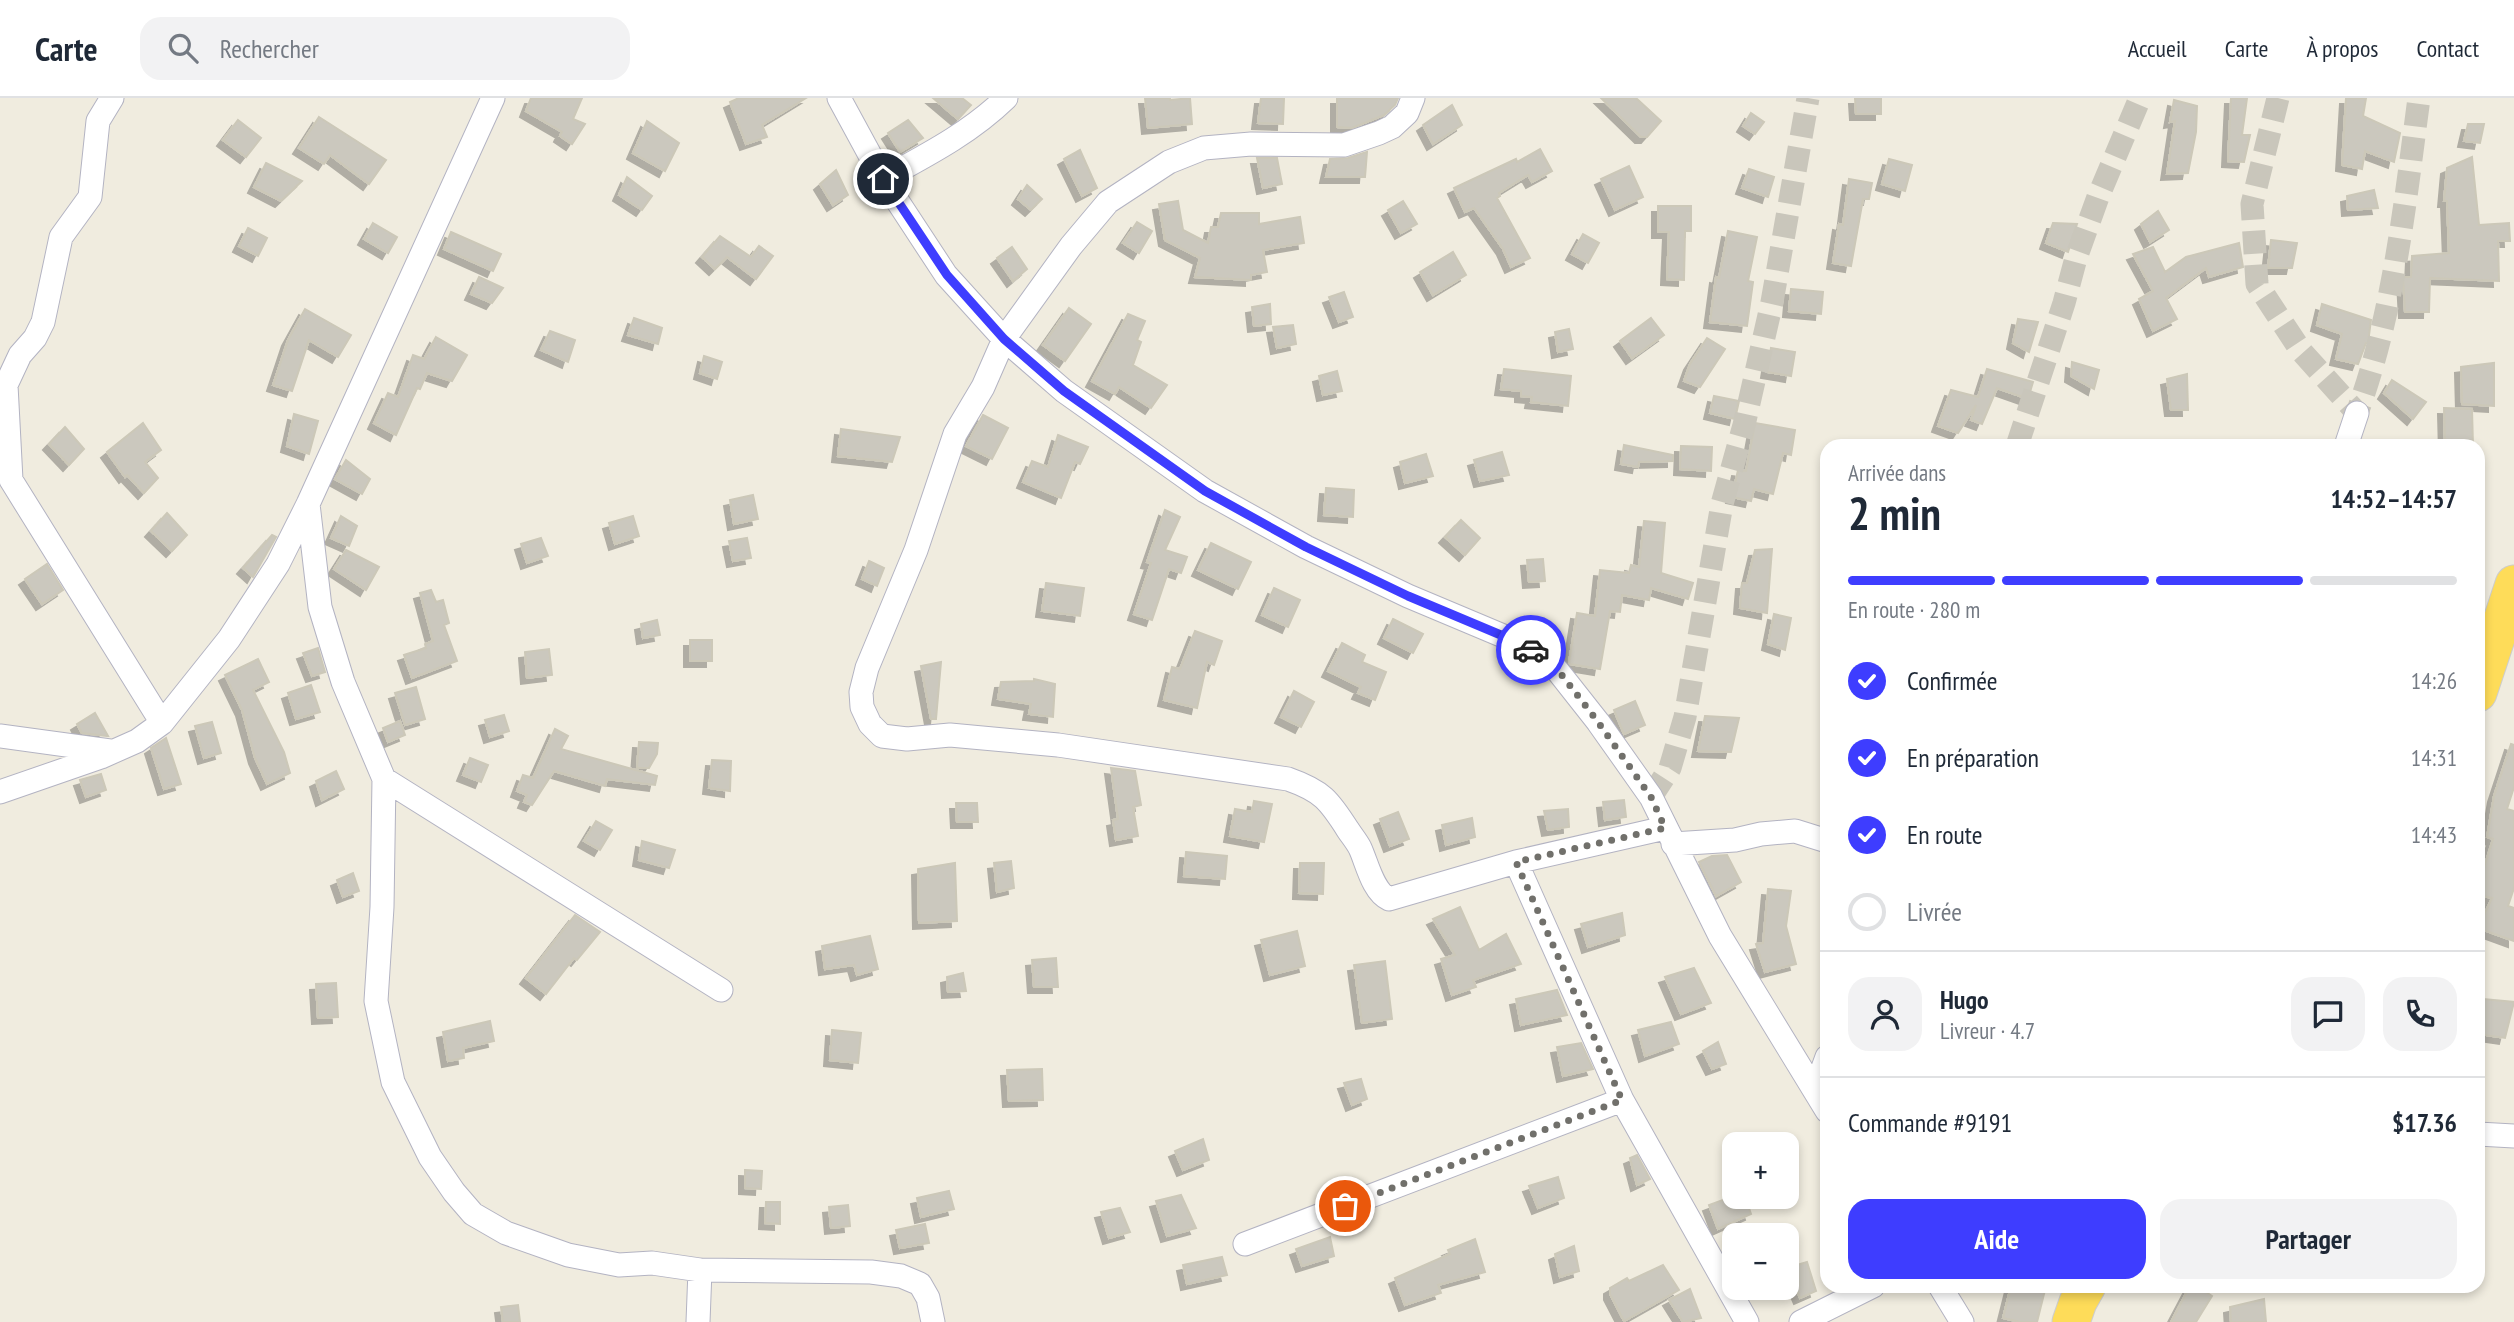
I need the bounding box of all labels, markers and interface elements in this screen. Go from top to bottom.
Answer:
search box [140,17,630,80]
text: Carte [35,27,98,70]
icon: search [164,29,202,67]
text: Rechercher [220,32,319,65]
text: Accueil [2128,33,2187,64]
text: Carte [2225,33,2268,64]
text: À propos [2306,33,2378,64]
text: Contact [2416,33,2479,64]
pin [853,149,913,209]
icon: home [864,160,902,198]
text: Arrivée dans [1848,458,1946,487]
text: 14:52–14:57 [2330,482,2457,515]
text: 2 min [1848,483,1941,543]
text: En route · 280 m [1848,595,1980,624]
courier [1496,615,1566,685]
icon: car [1512,631,1550,669]
icon: check [1848,662,1886,700]
text: Confirmée [1907,664,1998,697]
text: 14:26 [2411,666,2457,695]
icon: check [1848,739,1886,777]
text: En préparation [1907,741,2039,774]
text: 14:31 [2411,743,2457,772]
icon: check [1848,816,1886,854]
text: En route [1907,818,1982,851]
text: 14:43 [2411,820,2457,849]
text: Livrée [1907,895,1962,928]
button: person [1848,977,1922,1051]
button: chat [2291,977,2365,1051]
button: phone [2383,977,2457,1051]
text: Hugo [1940,983,1989,1016]
text: Livreur · 4.7 [1940,1016,2035,1045]
text: Commande #9191 [1848,1106,2012,1139]
text: $17.36 [2392,1106,2457,1139]
map controls [1722,1132,1799,1300]
button: + [1722,1132,1799,1209]
pin [1315,1176,1375,1236]
icon: bag [1326,1187,1364,1225]
button: Aide [1848,1199,2146,1279]
button: Partager [2160,1199,2457,1279]
button: − [1722,1223,1799,1300]

